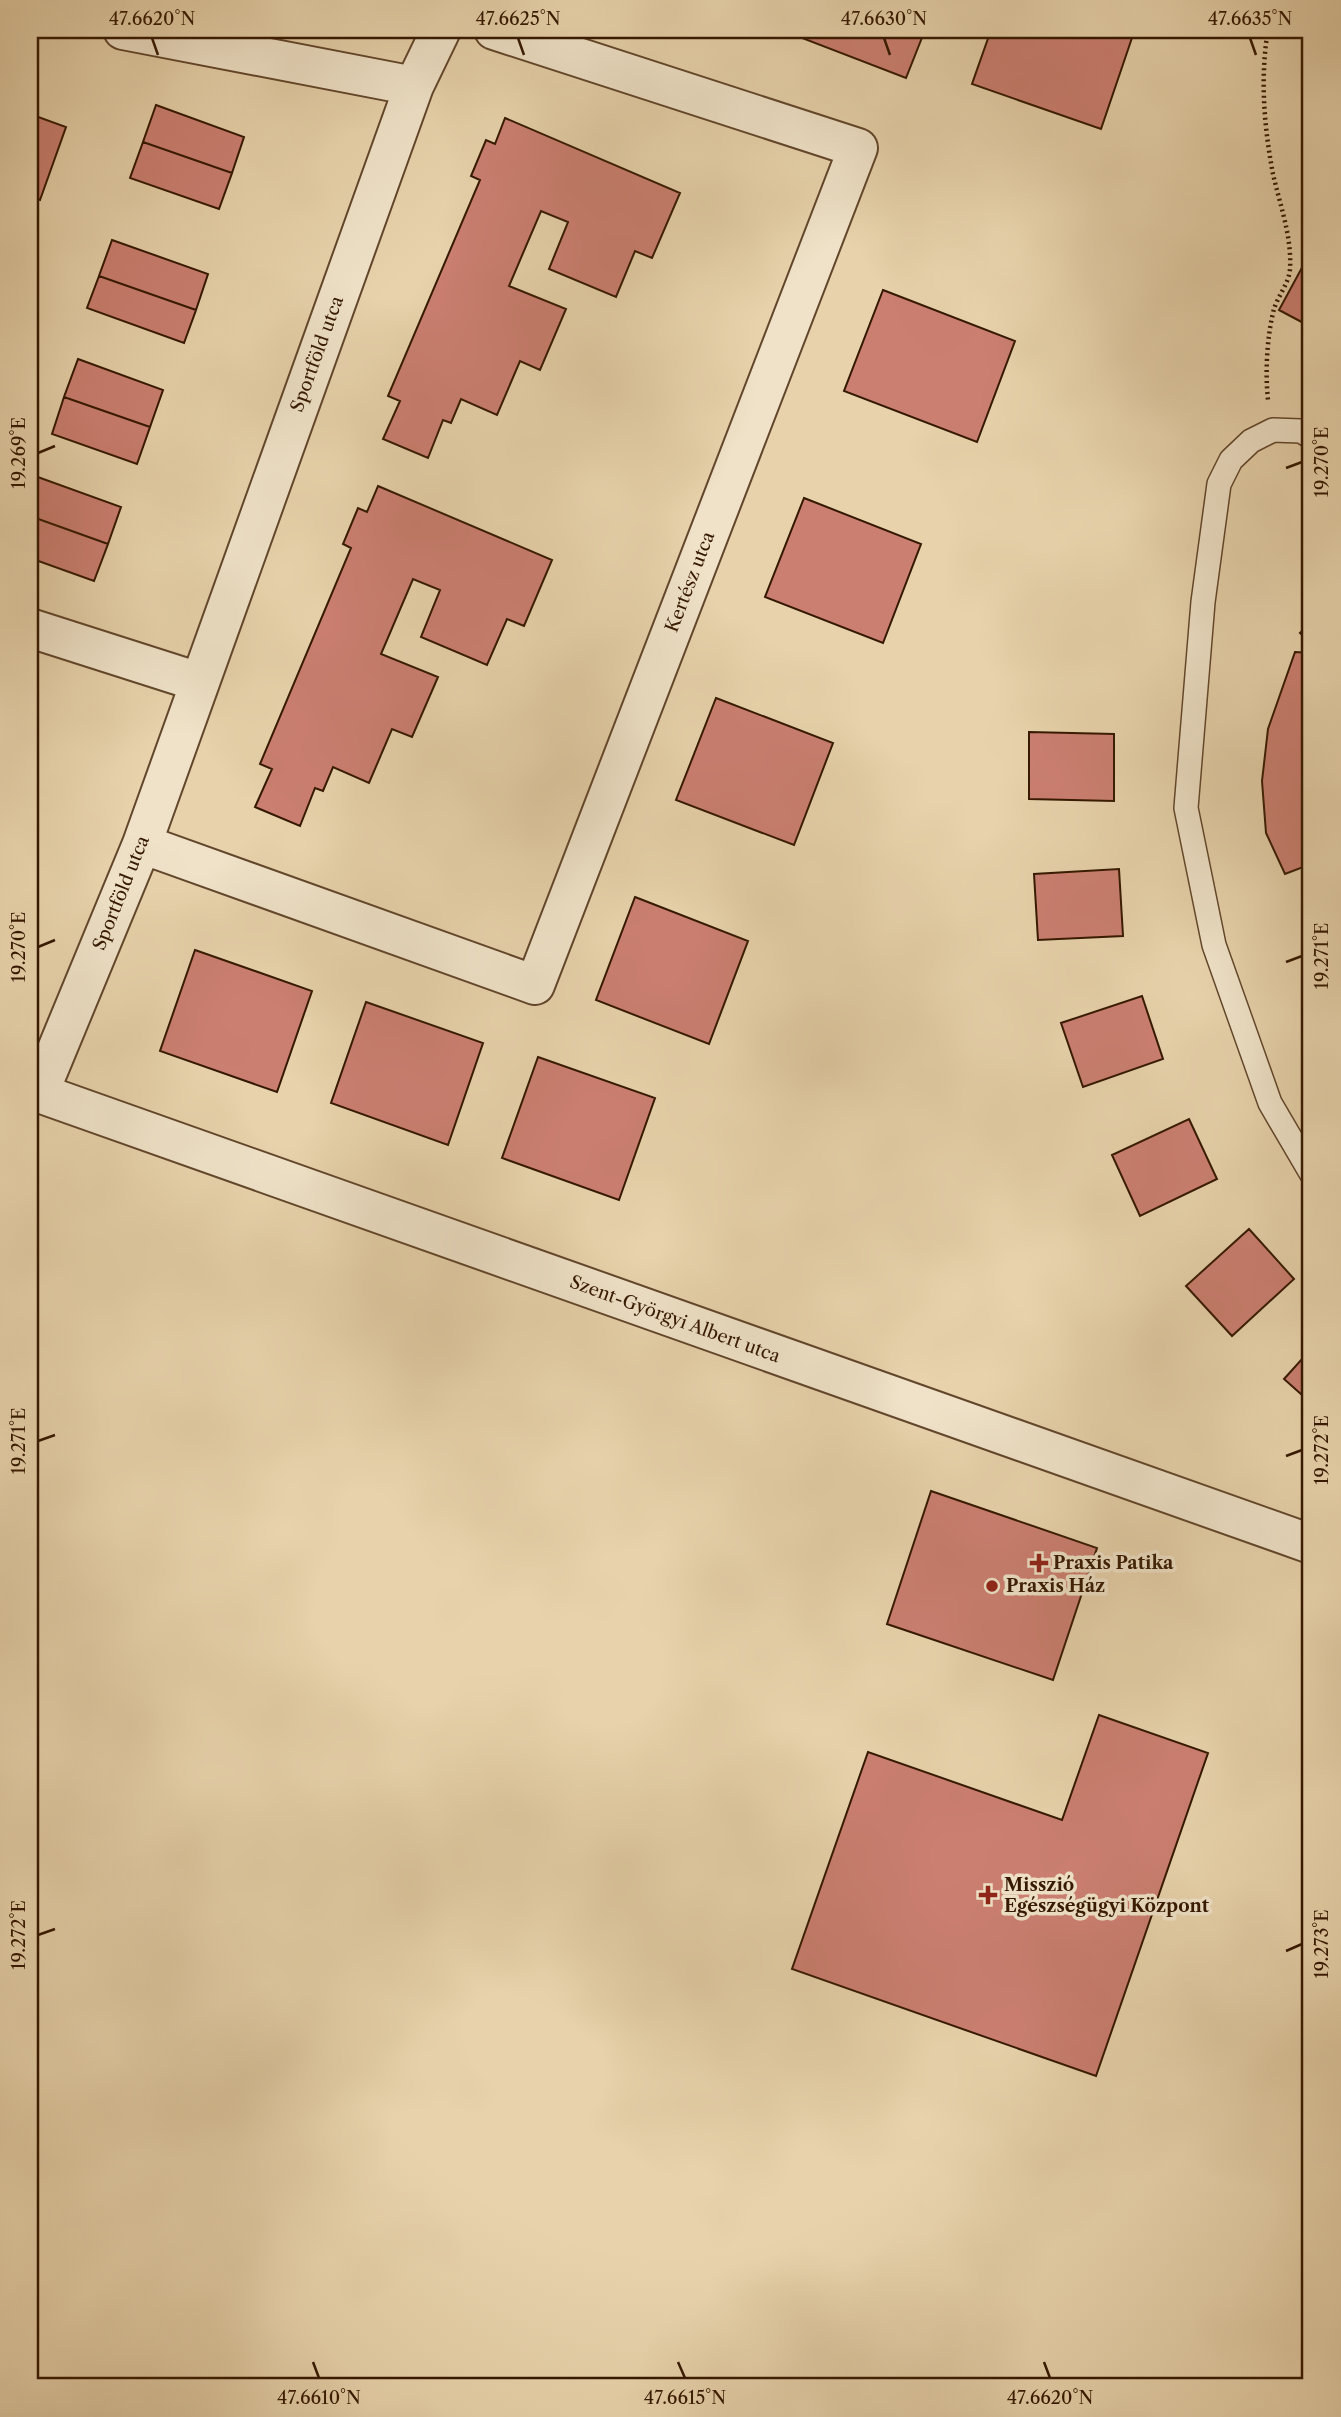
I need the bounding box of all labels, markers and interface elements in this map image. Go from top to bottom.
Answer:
text: 47.6620°N [109,8,195,30]
text: 47.6625°N [475,8,561,30]
text: 47.6630°N [841,8,927,30]
text: 47.6635°N [1208,8,1292,30]
street label: Sportföld utca [286,293,348,415]
text: 19.269°E [8,417,30,489]
text: 19.270°E [1311,426,1333,498]
street label: Kertész utca [661,528,719,635]
street label: Sportföld utca [88,832,154,953]
text: 19.270°E [8,911,30,983]
text: 19.271°E [1311,922,1333,990]
street label: Szent-Györgyi Albert utca [567,1271,784,1368]
text: 19.271°E [8,1407,30,1475]
text: 19.272°E [1311,1415,1333,1485]
place label: Praxis Patika [1053,1552,1174,1574]
marker: Praxis Patika [1031,1555,1047,1571]
place label: Praxis Ház [1006,1575,1105,1597]
marker: Praxis Ház [984,1578,1000,1594]
place label: Misszió Egészségügyi Központ [1004,1874,1210,1917]
marker: Misszió Egészségügyi Központ [978,1885,998,1905]
text: 19.272°E [8,1900,30,1970]
text: 19.273°E [1311,1909,1333,1979]
text: 47.6610°N [277,2387,361,2409]
text: 47.6615°N [644,2387,726,2409]
text: 47.6620°N [1007,2387,1093,2409]

